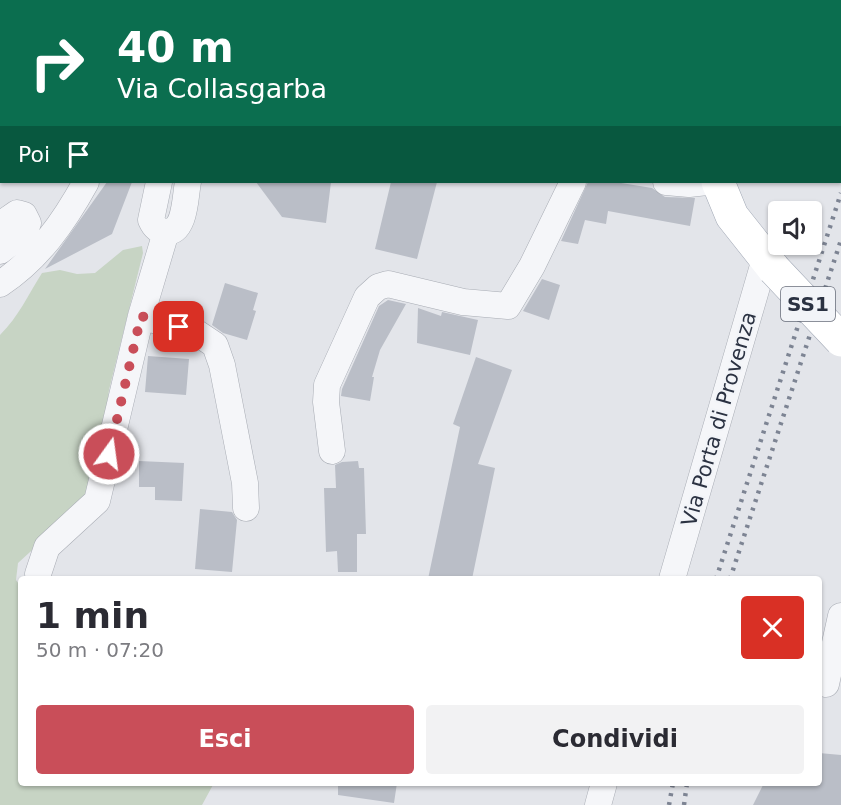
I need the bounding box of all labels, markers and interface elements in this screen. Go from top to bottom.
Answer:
text: 40 m [117,23,234,72]
icon: right [18,24,96,102]
text: Via Collasgarba [117,73,327,104]
icon: arrive [62,138,95,171]
text: Poi [18,142,50,167]
map controls [768,201,822,255]
button: sound [768,201,822,255]
road number: SS1 [781,287,835,321]
pin [153,301,204,352]
street label: Via Porta di Provenza [677,309,761,529]
icon: arrive [162,310,195,343]
position arrow [77,422,141,486]
text: 1 min [36,595,149,636]
button: close [741,596,804,659]
text: 50 m · 07:20 [36,638,164,662]
button: Esci [36,705,414,774]
button: Condividi [426,705,804,774]

